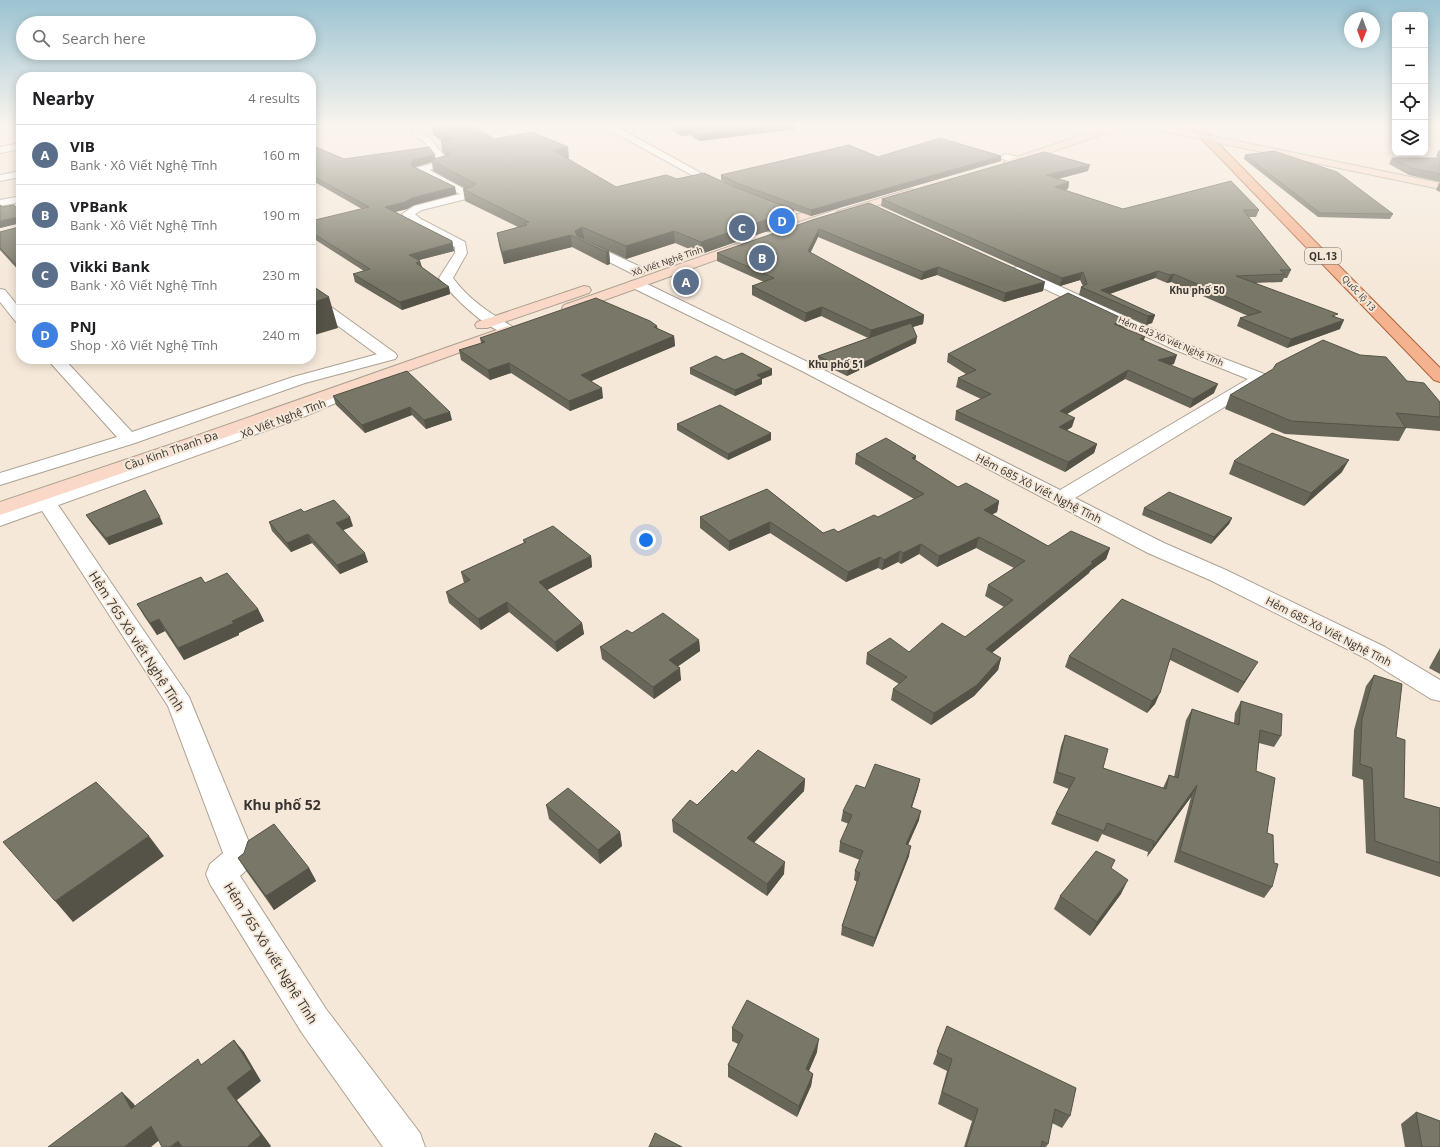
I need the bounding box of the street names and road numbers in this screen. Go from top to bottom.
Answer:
street label: Xô Viết Nghệ Tĩnh [630,243,704,279]
road number: QL.13 [1305,248,1341,264]
street label: Quốc lộ 13 [1339,272,1379,314]
street label: Hẻm 643 Xô viết Nghệ Tĩnh [1116,313,1226,369]
street label: Xô Viết Nghệ Tĩnh [238,395,328,441]
street label: Cầu Kinh Thanh Đa [122,427,220,473]
street label: Hẻm 685 Xô Viết Nghệ Tĩnh [973,450,1105,526]
street label: Hẻm 765 Xô viết Nghệ Tĩnh [85,567,189,715]
street label: Hẻm 685 Xô Viết Nghệ Tĩnh [1263,593,1395,669]
street label: Hẻm 765 Xô viết Nghệ Tĩnh [220,879,322,1027]

